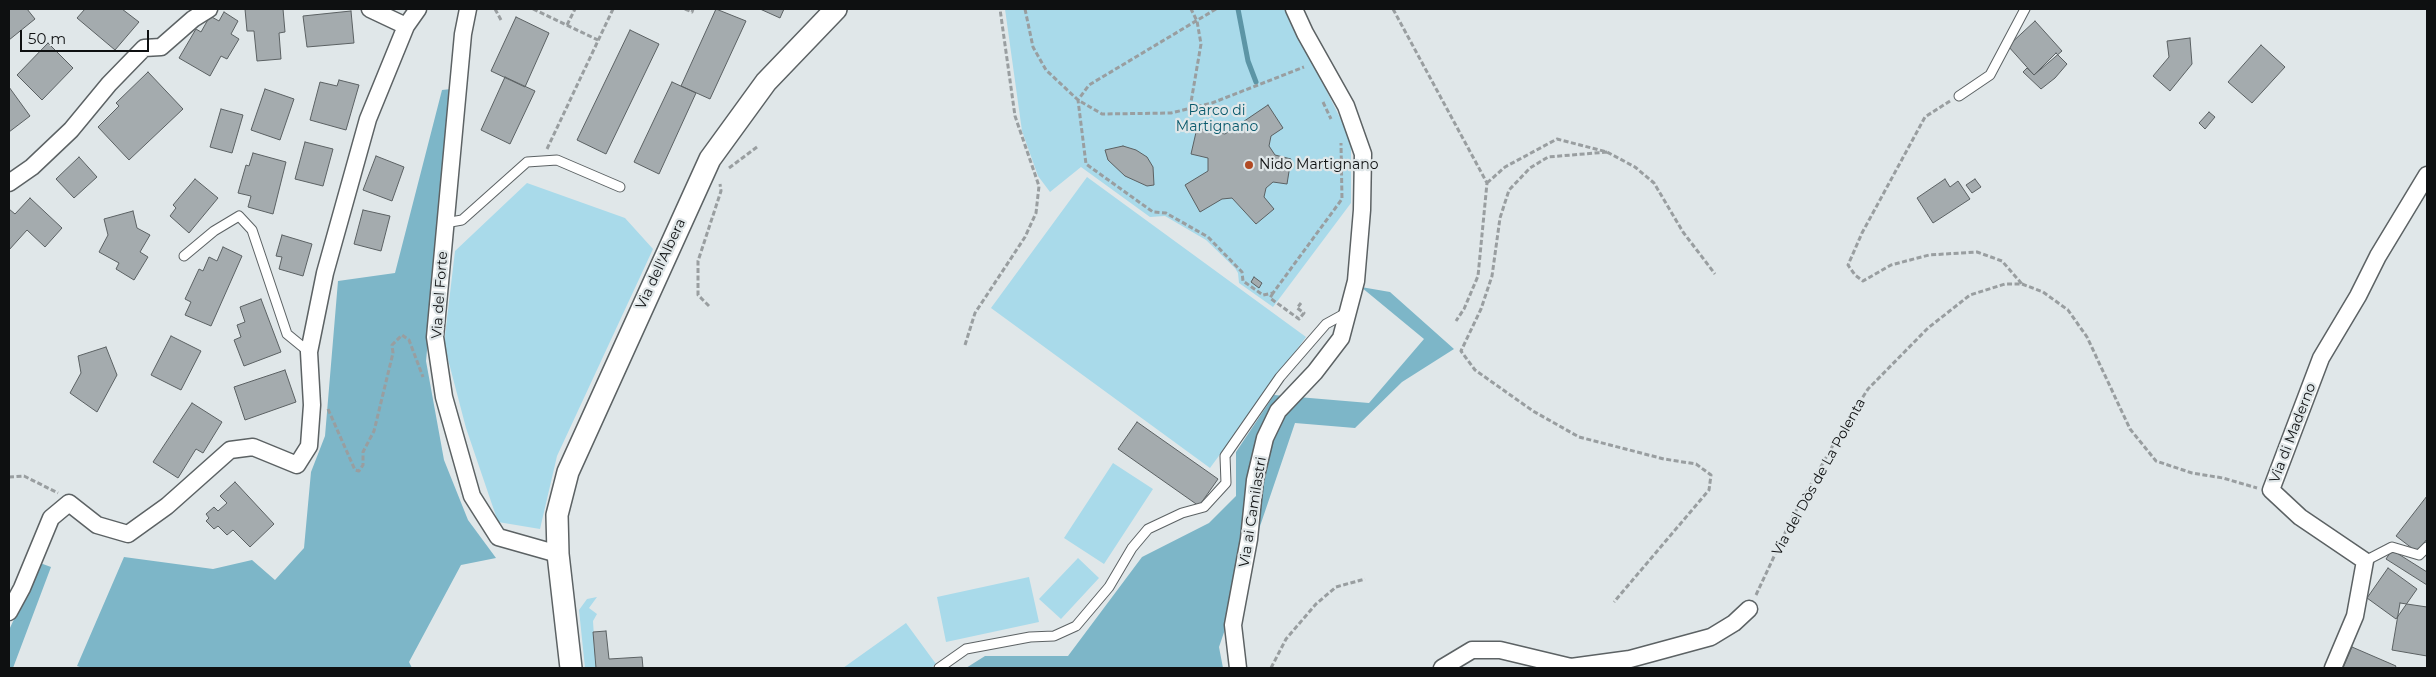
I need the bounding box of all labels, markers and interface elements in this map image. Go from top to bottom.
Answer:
scale bar [22,20,151,52]
text: 50 m [28,29,66,48]
park label: Parco di Martignano [1176,103,1258,136]
place label: Nido Martignano [1259,157,1379,173]
marker: Nido Martignano [1243,159,1255,171]
street label: Via dell'Albera [633,216,689,312]
street label: Via del Forte [429,251,451,339]
street label: Via di Maderno [2266,381,2320,485]
street label: Via del Dòs de La Polenta [1769,395,1869,559]
street label: Via ai Camilastri [1236,456,1270,568]

